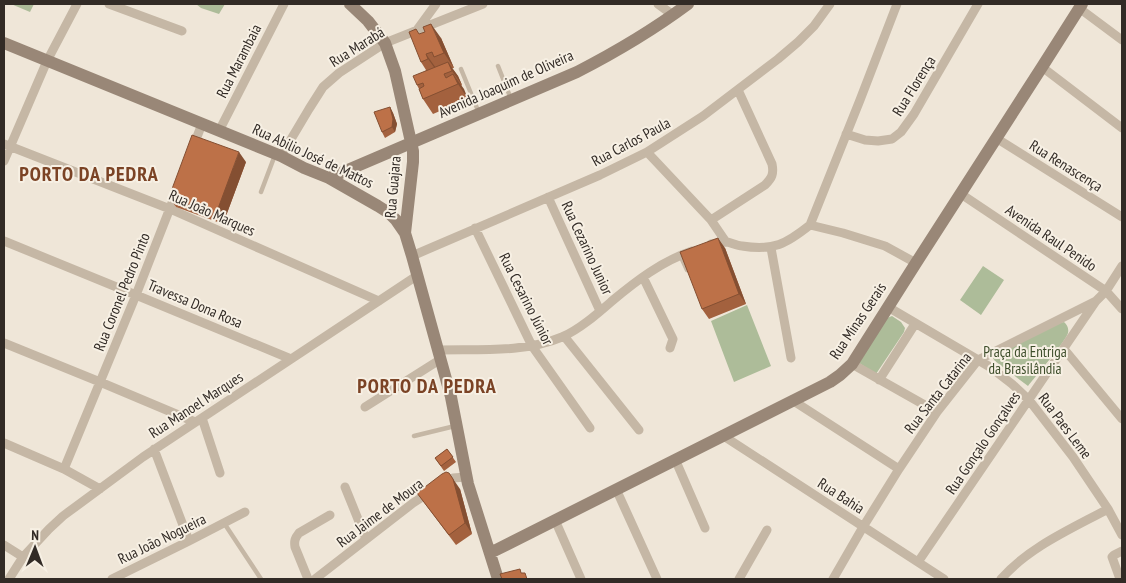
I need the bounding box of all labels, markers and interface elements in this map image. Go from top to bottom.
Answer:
street label: Rua Marambaia [212,21,265,101]
street label: Rua Marabá [326,22,388,71]
street label: Avenida Joaquim de Oliveira [435,45,576,122]
street label: Rua Florença [888,52,939,119]
street label: Rua Carlos Paula [588,113,673,170]
street label: Rua Abilio José de Mattos [250,119,377,192]
street label: Rua Renascença [1026,136,1106,196]
street label: Rua Guajara [380,155,405,219]
district label: PORTO DA PEDRA [19,161,159,187]
street label: Rua João Marques [166,185,258,240]
street label: Rua Cezarino Junior [558,198,618,298]
street label: Avenida Raul Penido [1002,200,1100,275]
street label: Rua Coronel Pedro Pinto [89,230,154,354]
street label: Rua Cesarino Júnior [495,250,558,349]
street label: Travessa Dona Rosa [145,275,245,332]
street label: Rua Minas Gerais [825,279,890,363]
park label: Praça da Entriga da Brasilândia [983,342,1067,378]
street label: Rua Santa Catarina [900,348,975,437]
street label: Rua Manoel Marques [145,367,246,442]
district label: PORTO DA PEDRA [357,373,497,399]
street label: Rua Gonçalo Gonçalves [941,388,1024,498]
street label: Rua Paes Leme [1035,389,1096,462]
street label: Rua Jaime de Moura [333,474,427,551]
street label: Rua Bahia [814,474,868,518]
street label: Rua João Nogueira [115,509,209,568]
north arrow [10,523,60,573]
text: N [31,526,39,544]

